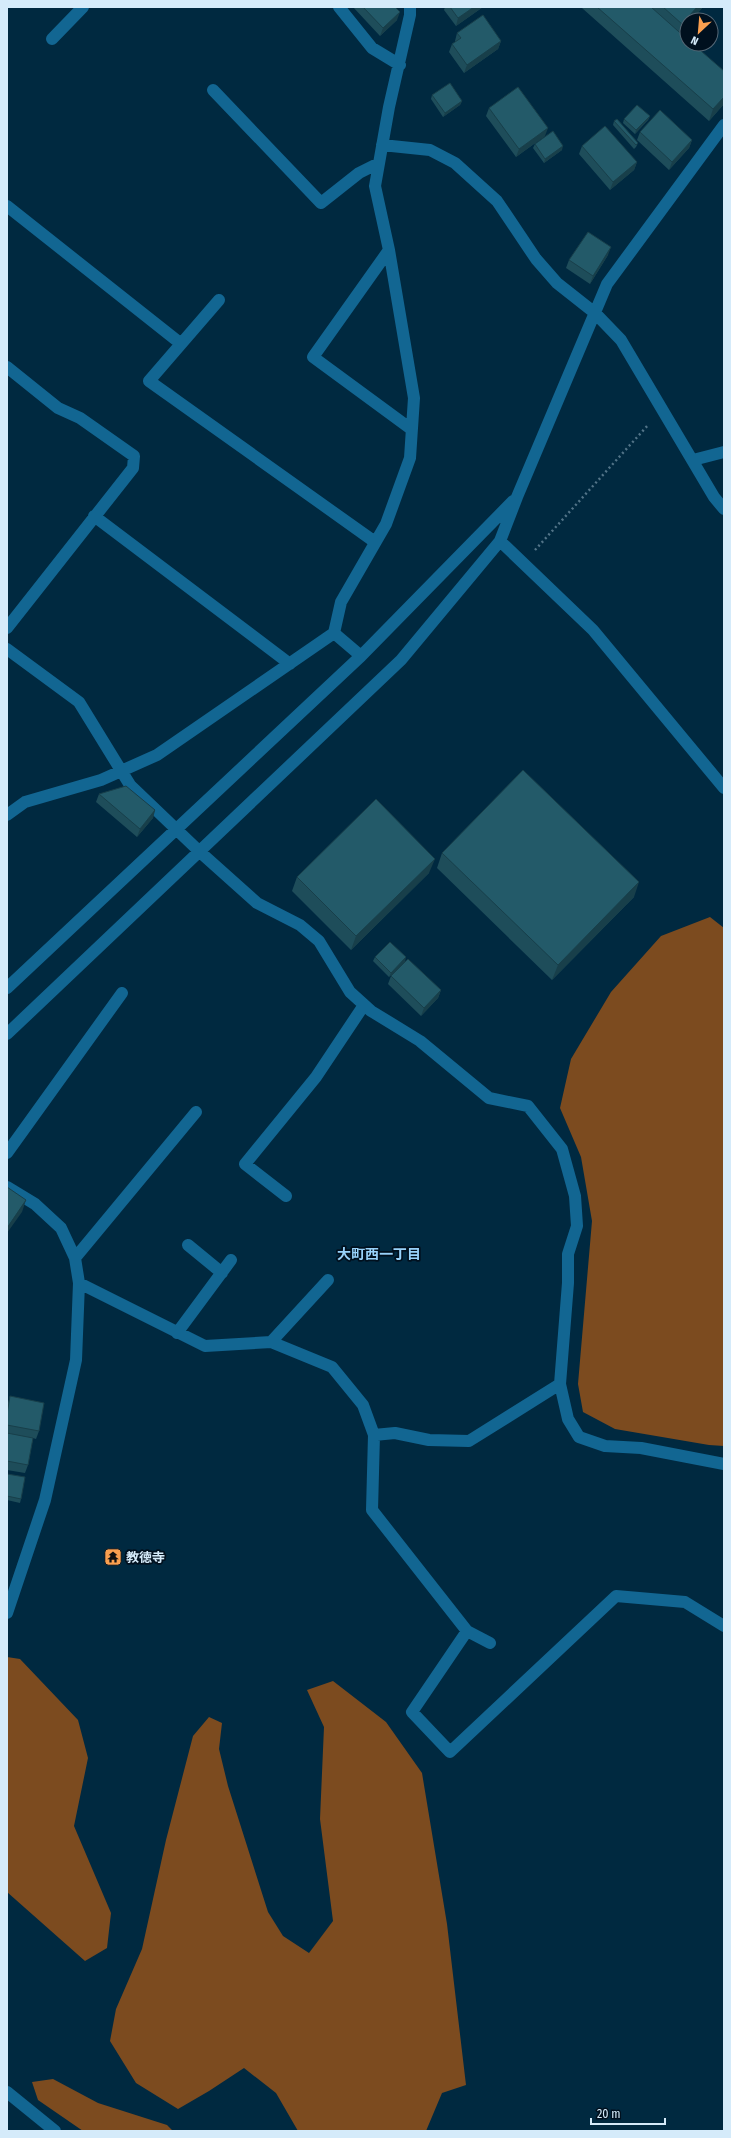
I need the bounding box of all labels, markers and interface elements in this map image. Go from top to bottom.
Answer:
north arrow [679,12,719,52]
text: N [689,33,701,48]
district label: 大町西一丁目 [337,1246,421,1263]
temple icon: 教徳寺 [103,1547,123,1567]
place label: 教徳寺 [126,1550,165,1565]
scale bar [591,2100,665,2126]
text: 20 m [597,2107,621,2121]

